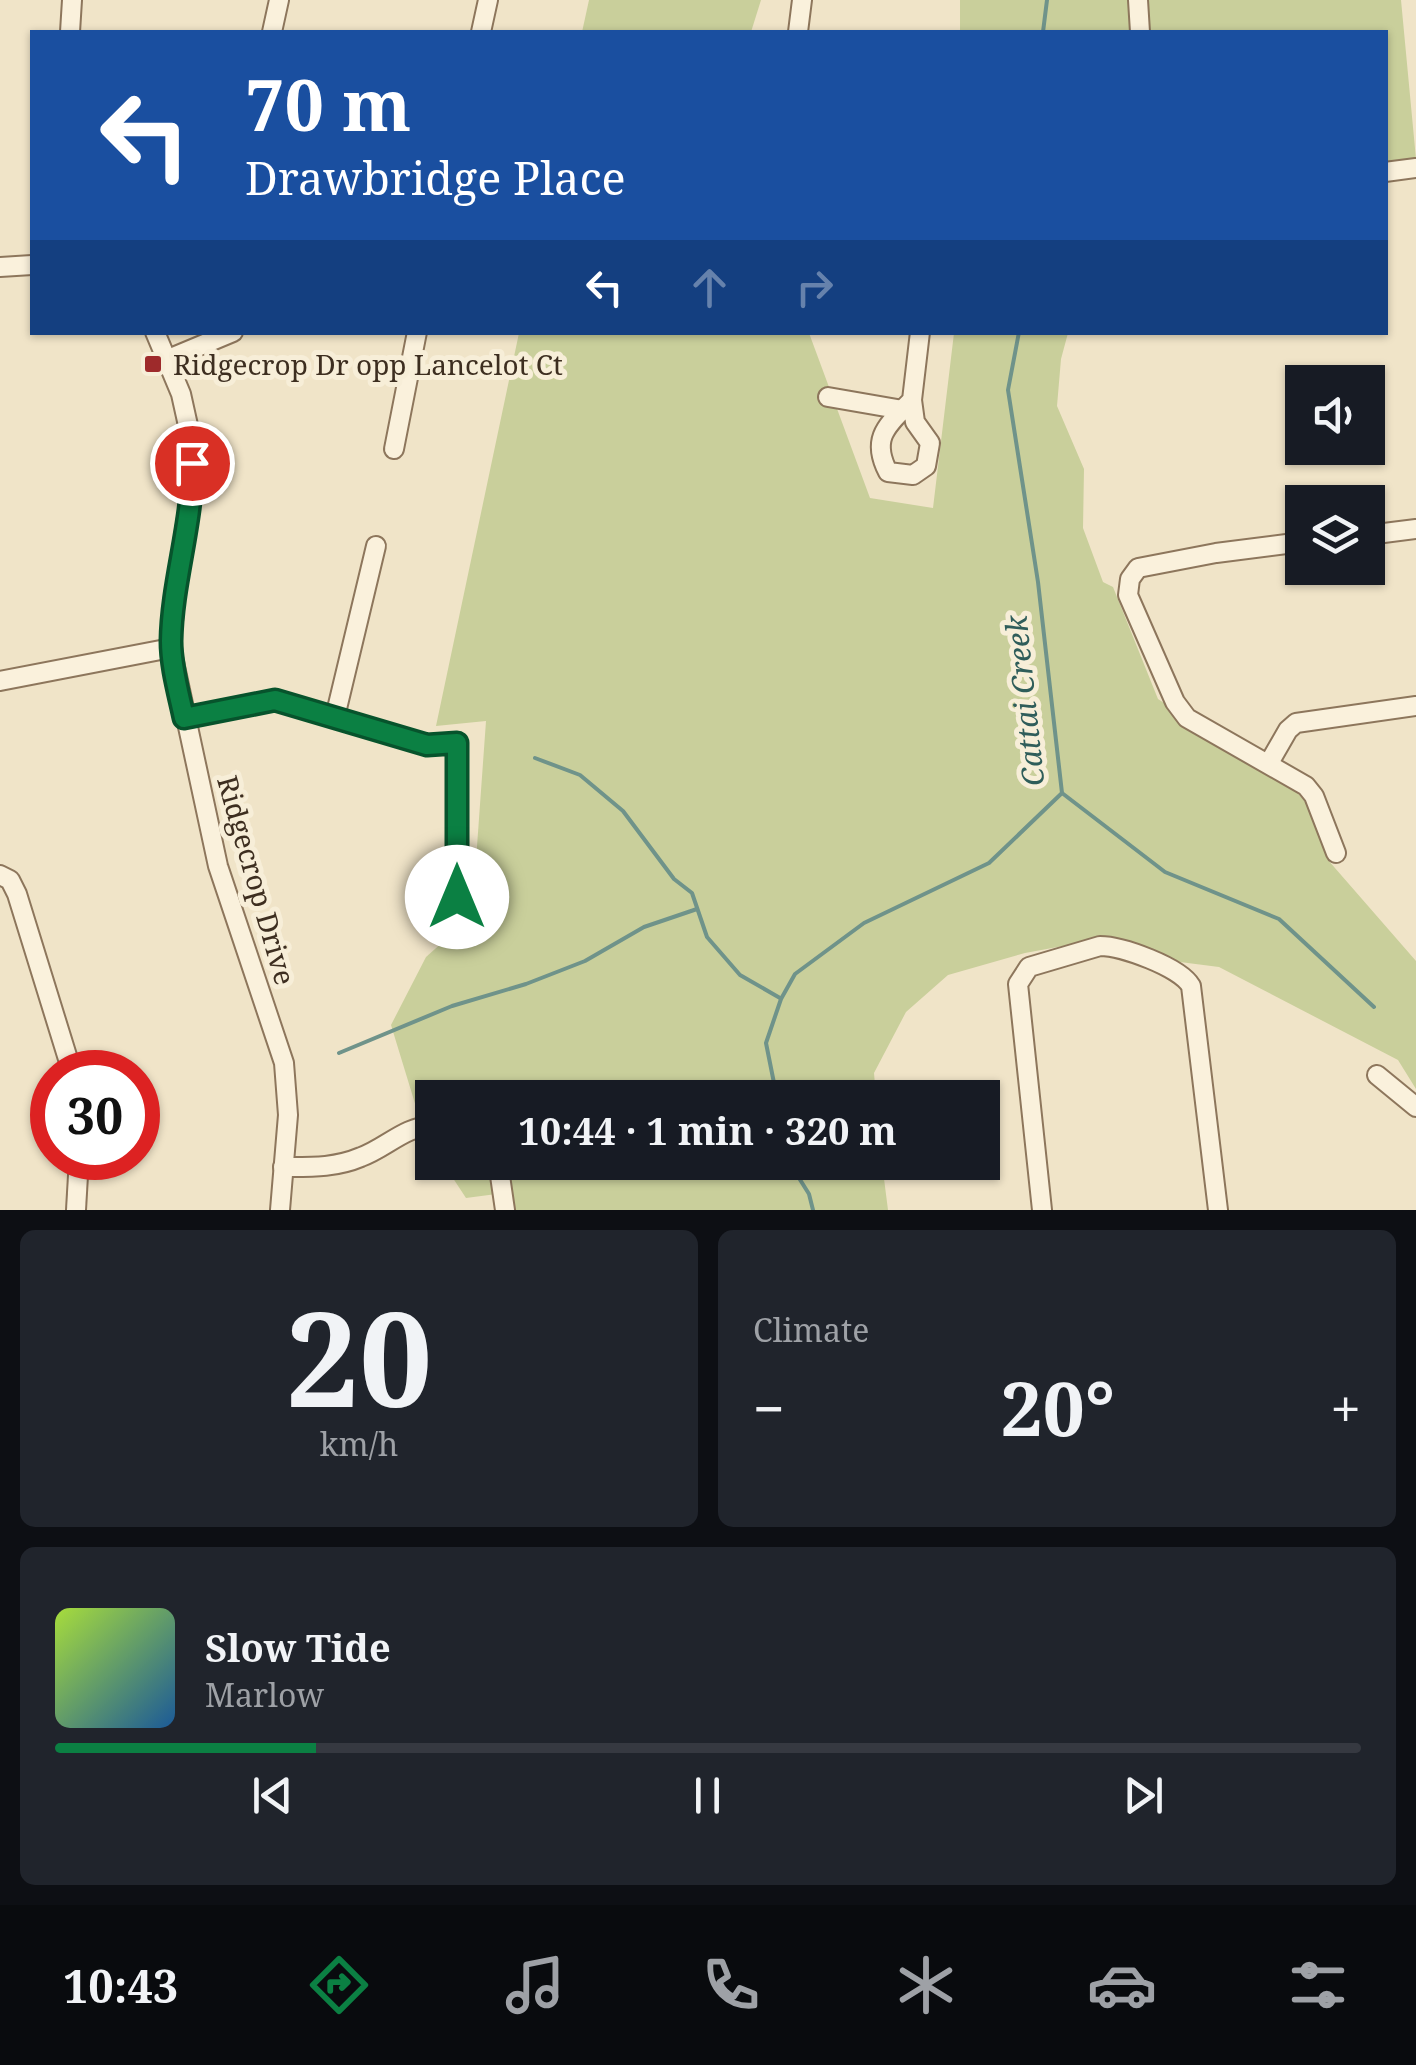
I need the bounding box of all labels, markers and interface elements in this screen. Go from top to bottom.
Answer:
text: 70 m [245,56,411,152]
icon: left [80,70,210,200]
text: Drawbridge Place [245,147,626,208]
icon: left [577,260,632,315]
icon: ahead [682,260,737,315]
icon: right [787,260,842,315]
place label: Ridgecrop Dr opp Lancelot Ct [173,345,563,383]
marker: Ridgecrop Dr opp Lancelot Ct [142,353,164,375]
map controls [1285,365,1385,585]
button: sound [1285,365,1385,465]
pin [150,421,235,506]
icon: arrive [165,436,220,491]
button: layers [1285,485,1385,585]
water label: Cattai Creek [995,613,1053,788]
street label: Ridgecrop Drive [209,771,305,989]
position arrow [405,845,509,949]
speed limit sign: 30 [30,1050,160,1180]
text: 10:44 · 1 min · 320 m [518,1104,897,1156]
text: 20 [286,1268,432,1445]
text: Climate [753,1308,869,1351]
text: 20° [1000,1356,1115,1458]
text: − [753,1370,785,1445]
text: + [1330,1370,1361,1445]
text: km/h [320,1422,398,1465]
text: Slow Tide [205,1621,391,1673]
text: Marlow [205,1673,324,1716]
icon: previous [245,1768,300,1823]
icon: pause [680,1768,735,1823]
icon: next [1116,1768,1171,1823]
icon: directions [304,1950,374,2020]
icon: music [500,1950,570,2020]
icon: phone [696,1950,766,2020]
icon: climate [891,1950,961,2020]
icon: car [1087,1950,1157,2020]
icon: filters [1283,1950,1353,2020]
text: 10:43 [63,1955,178,2016]

